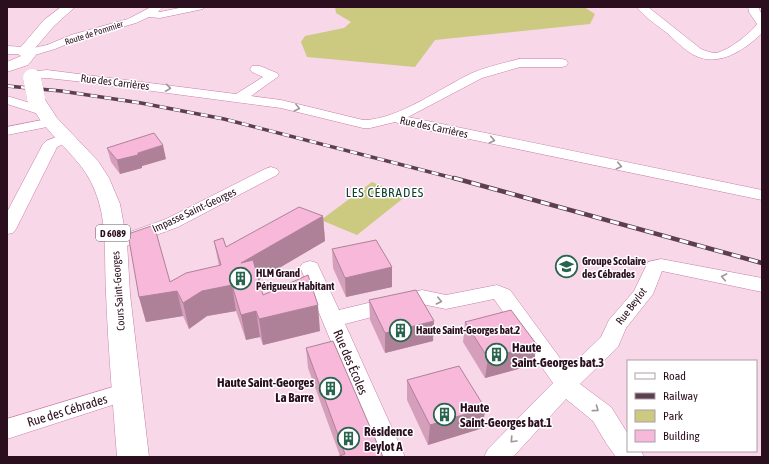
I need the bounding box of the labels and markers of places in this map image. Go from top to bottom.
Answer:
school or university icon: Groupe Scolaire des Cébrades [553,254,579,280]
place label: Groupe Scolaire des Cébrades [582,255,646,280]
building icon: HLM Grand Périgueux Habitant [228,266,254,292]
place label: HLM Grand Périgueux Habitant [256,267,335,292]
building icon: Haute Saint-Georges bat.2 [388,317,414,343]
place label: Haute Saint-Georges bat.2 [416,324,520,336]
place label: Haute Saint-Georges bat.3 [512,340,604,370]
building icon: Haute Saint-Georges bat.3 [484,341,510,367]
place label: Haute Saint-Georges La Barre [217,375,314,405]
building icon: Haute Saint-Georges La Barre [317,376,343,402]
place label: Haute Saint-Georges bat.1 [460,400,552,430]
building icon: Haute Saint-Georges bat.1 [431,401,457,427]
place label: Résidence Beylot A [364,424,413,454]
building icon: Résidence Beylot A [336,425,362,451]

